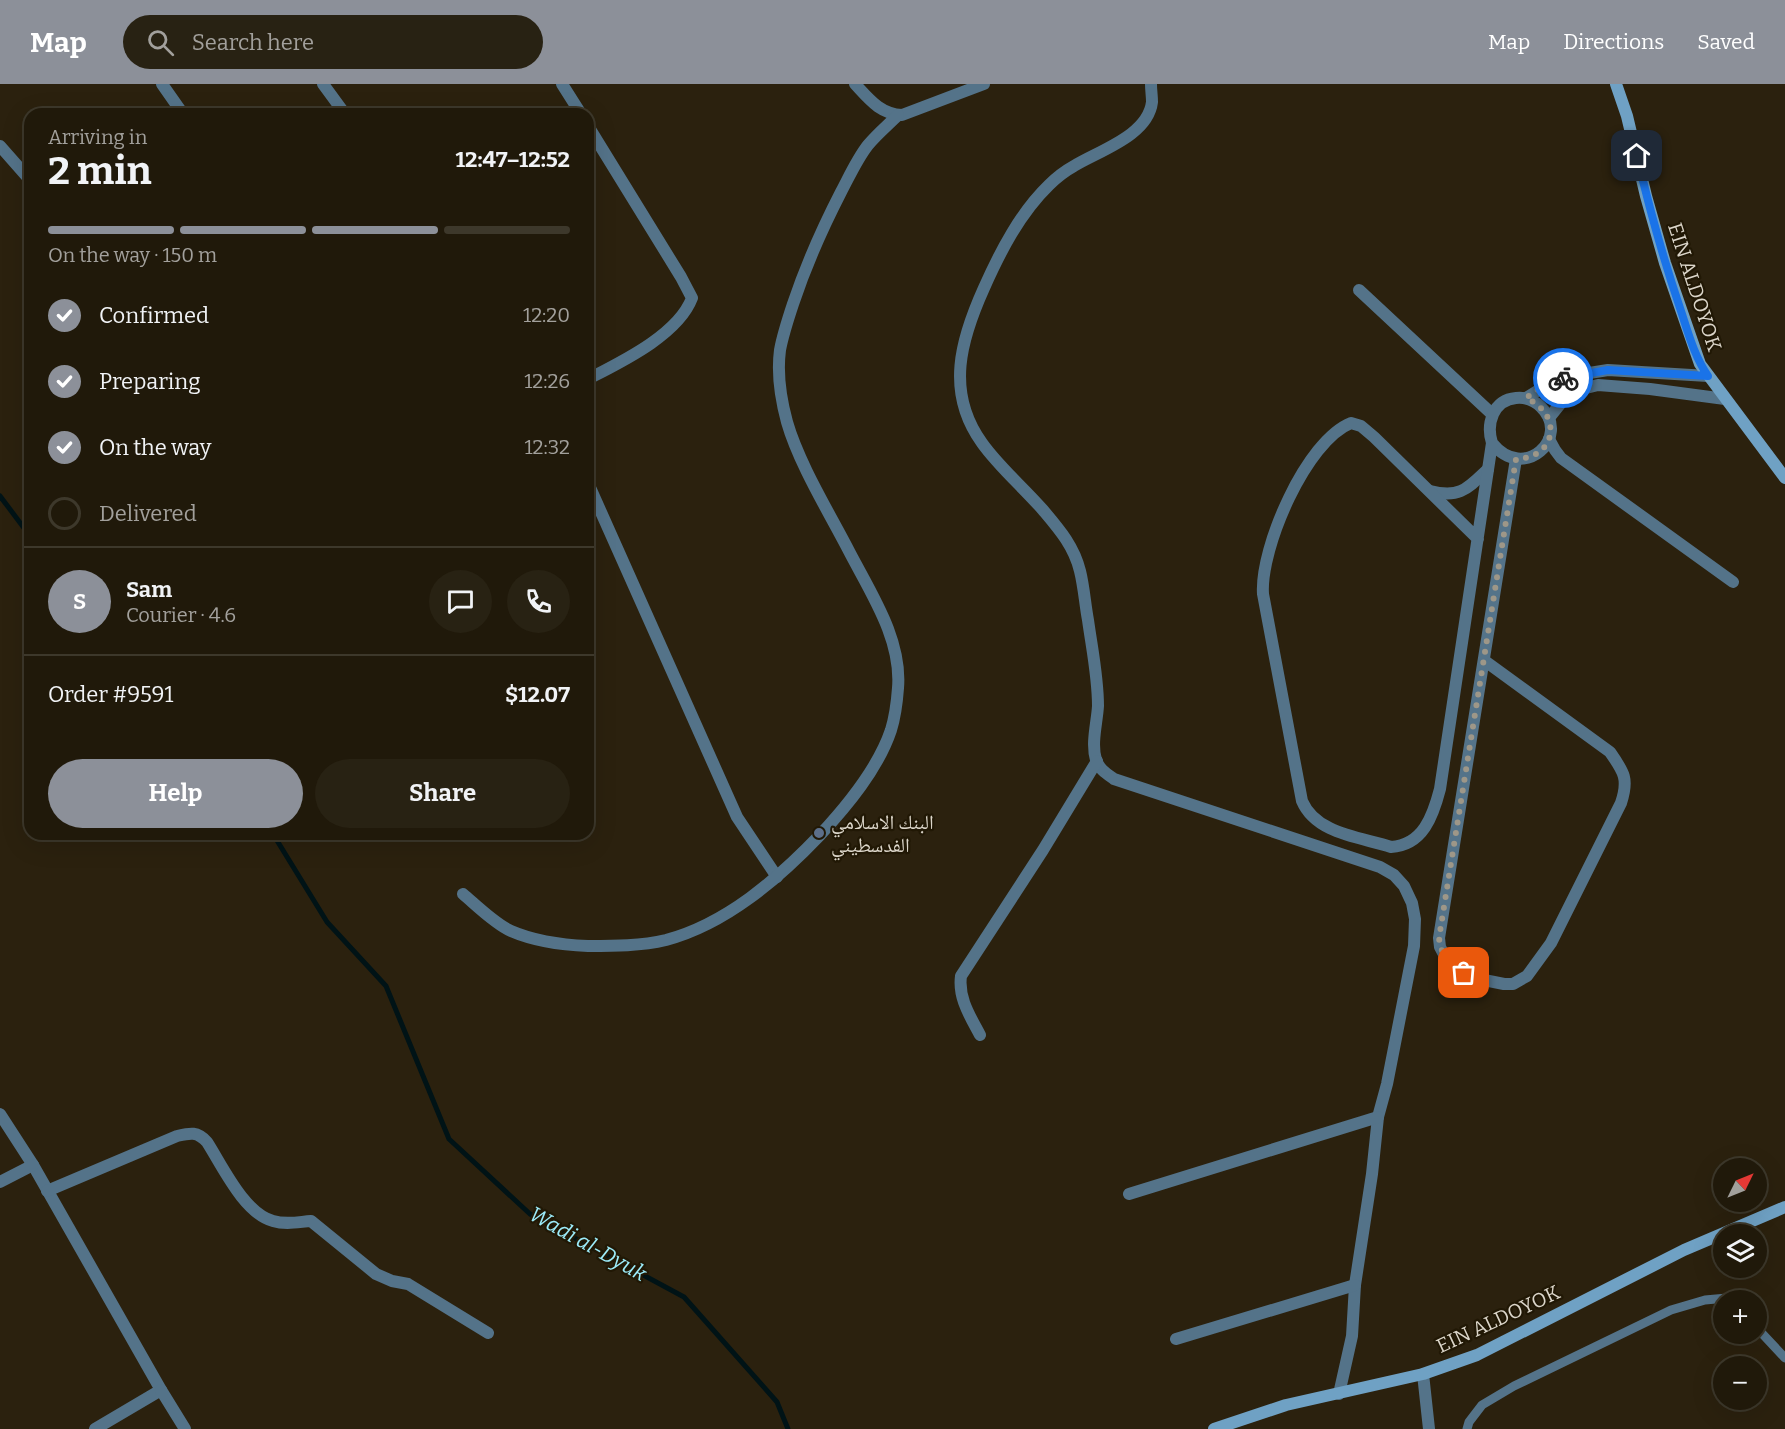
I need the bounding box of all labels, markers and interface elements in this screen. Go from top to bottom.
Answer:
search box [123,15,543,69]
text: Map [30,26,87,59]
icon: search [144,26,177,59]
text: Search here [192,29,314,56]
text: Map [1488,29,1530,55]
text: Directions [1563,29,1664,55]
text: Saved [1697,29,1755,55]
text: Arriving in [48,125,147,149]
pin [1611,130,1662,181]
icon: home [1620,139,1653,172]
text: 12:47–12:52 [456,146,570,173]
text: 2 min [48,148,152,194]
street label: EIN ALDOYOK [1663,220,1727,354]
text: On the way · 150 m [48,243,217,267]
icon: check [48,299,81,332]
text: Confirmed [99,302,209,329]
text: 12:20 [523,303,570,327]
courier [1533,348,1593,408]
icon: bike [1547,362,1580,395]
icon: check [48,365,81,398]
text: Preparing [99,368,201,395]
text: 12:26 [524,369,570,393]
icon: check [48,431,81,464]
text: On the way [99,434,211,461]
text: 12:32 [525,435,570,459]
text: Delivered [99,500,197,527]
button: chat [429,570,492,633]
button: phone [507,570,570,633]
text: Sam [126,576,172,603]
text: S [73,588,86,615]
text: Courier · 4.6 [126,603,236,627]
text: Order #9591 [48,681,173,708]
text: $12.07 [505,681,570,708]
button: Help [48,759,303,828]
button: Share [315,759,570,828]
place label: البنك الاسلامي الفدسطيني [831,810,934,861]
marker: البنك الاسلامي الفدسطيني [812,826,826,840]
pin [1438,947,1489,998]
icon: bag [1447,956,1480,989]
north arrow [1713,1158,1767,1212]
map controls [1713,1158,1767,1410]
water label: Wadi al-Dyuk [525,1201,652,1287]
button: layers [1713,1224,1767,1278]
street label: EIN ALDOYOK [1432,1280,1564,1358]
button: + [1713,1290,1767,1344]
button: − [1713,1356,1767,1410]

